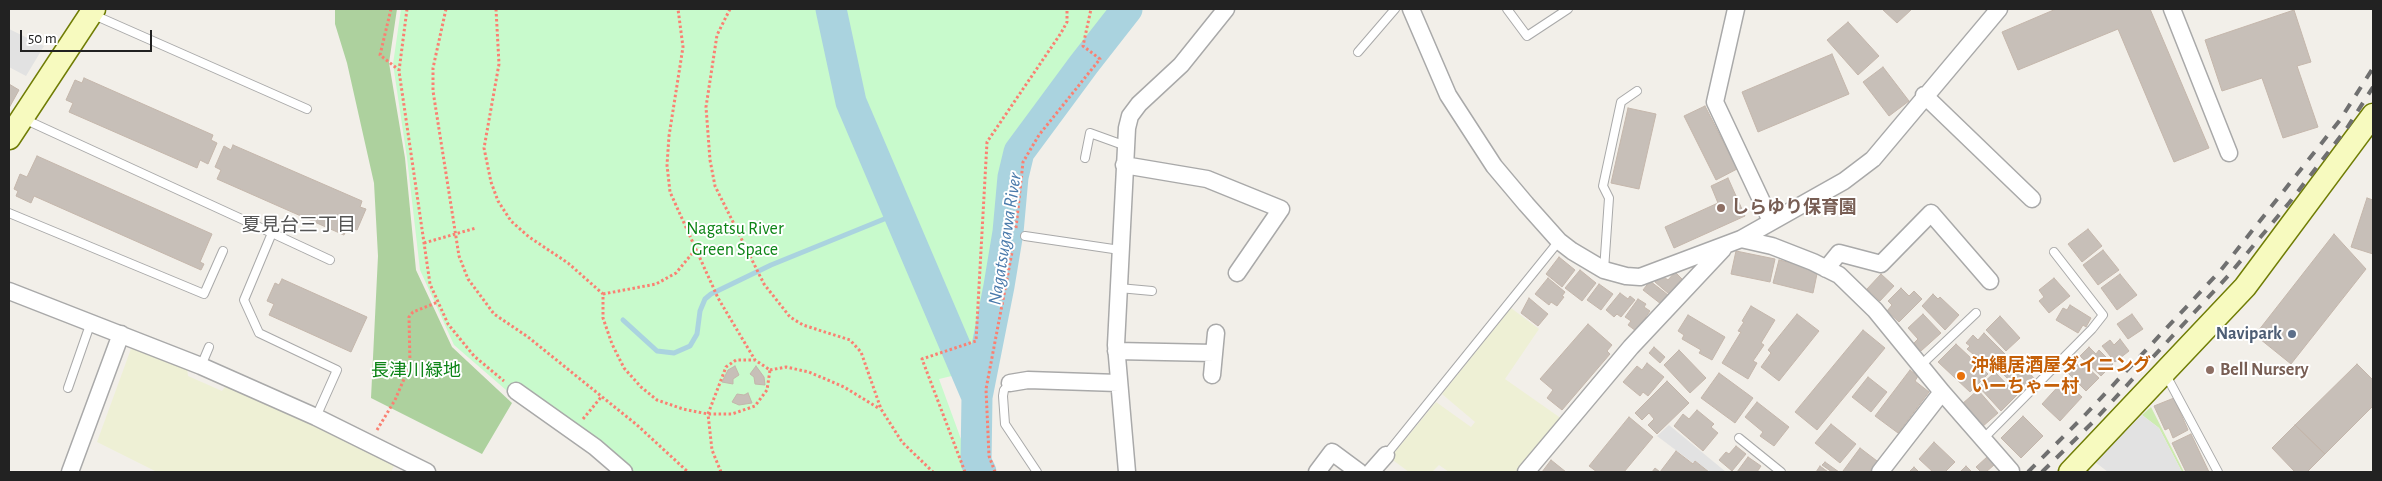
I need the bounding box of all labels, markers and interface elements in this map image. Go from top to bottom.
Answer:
scale bar [22,20,155,52]
text: 50 m [28,31,57,46]
water label: Nagatsugawa River [983,171,1027,307]
place label: しらゆり保育園 [1731,197,1857,219]
marker: しらゆり保育園 [1715,202,1727,214]
district label: 夏見台三丁目 [242,214,356,236]
park label: Nagatsu River Green Space [686,218,784,260]
place label: Navipark [2216,323,2282,345]
marker: Navipark [2286,328,2298,340]
place label: 沖縄居酒屋ダイニング いーちゃー村 [1971,355,2151,398]
place label: Bell Nursery [2220,359,2309,381]
park label: 長津川緑地 [371,360,461,382]
marker: Bell Nursery [2204,364,2216,376]
marker: 沖縄居酒屋ダイニング いーちゃー村 [1955,370,1967,382]

